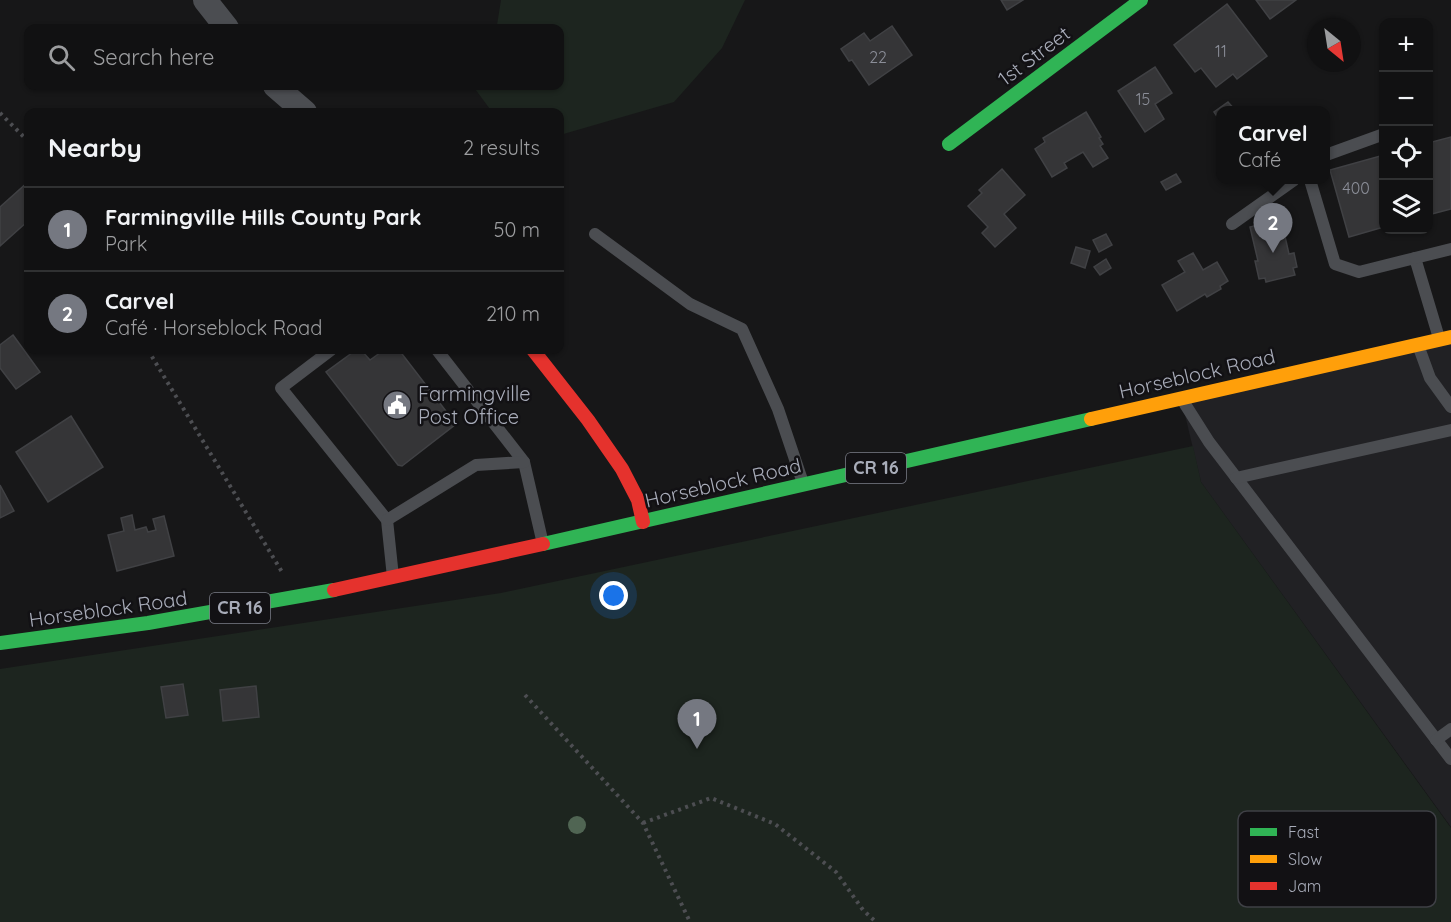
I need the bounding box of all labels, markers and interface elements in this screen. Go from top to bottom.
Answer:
north arrow [1307,18,1361,72]
map controls [1379,18,1433,234]
button: + [1379,18,1433,72]
street label: 1st Street [993,20,1075,91]
search box [24,24,564,90]
icon: search [45,41,78,74]
house number: 11 [1215,41,1227,61]
text: Search here [93,43,214,71]
house number: 22 [869,47,887,67]
button: − [1379,72,1433,126]
house number: 15 [1136,89,1150,109]
popup [1216,106,1330,184]
text: Carvel [1238,119,1308,147]
button: locate [1379,126,1433,180]
text: Nearby [48,131,142,164]
text: 2 results [463,135,540,160]
text: Café [1238,147,1281,172]
house number: 400 [1342,178,1370,198]
button: layers [1379,180,1433,234]
text: Farmingville Hills County Park [105,203,422,231]
pin: 2 [1254,204,1292,253]
text: 1 [64,217,71,242]
text: 50 m [494,217,540,242]
text: Park [105,231,147,256]
text: Carvel [105,287,174,315]
text: 2 [62,301,73,326]
text: 210 m [486,301,540,326]
text: Café · Horseblock Road [105,315,322,340]
street label: Horseblock Road [1116,343,1277,404]
place label: Farmingville Post Office [418,381,530,429]
public building icon: Farmingville Post Office [381,389,413,421]
street label: Horseblock Road [642,452,803,513]
road number: CR 16 [846,453,906,483]
your location [599,581,628,610]
street label: Horseblock Road [27,585,189,632]
road number: CR 16 [210,593,270,623]
pin: 1 [678,700,716,749]
legend [1238,811,1436,907]
text: Fast [1288,822,1319,842]
text: Slow [1288,849,1322,869]
text: Jam [1288,876,1321,896]

